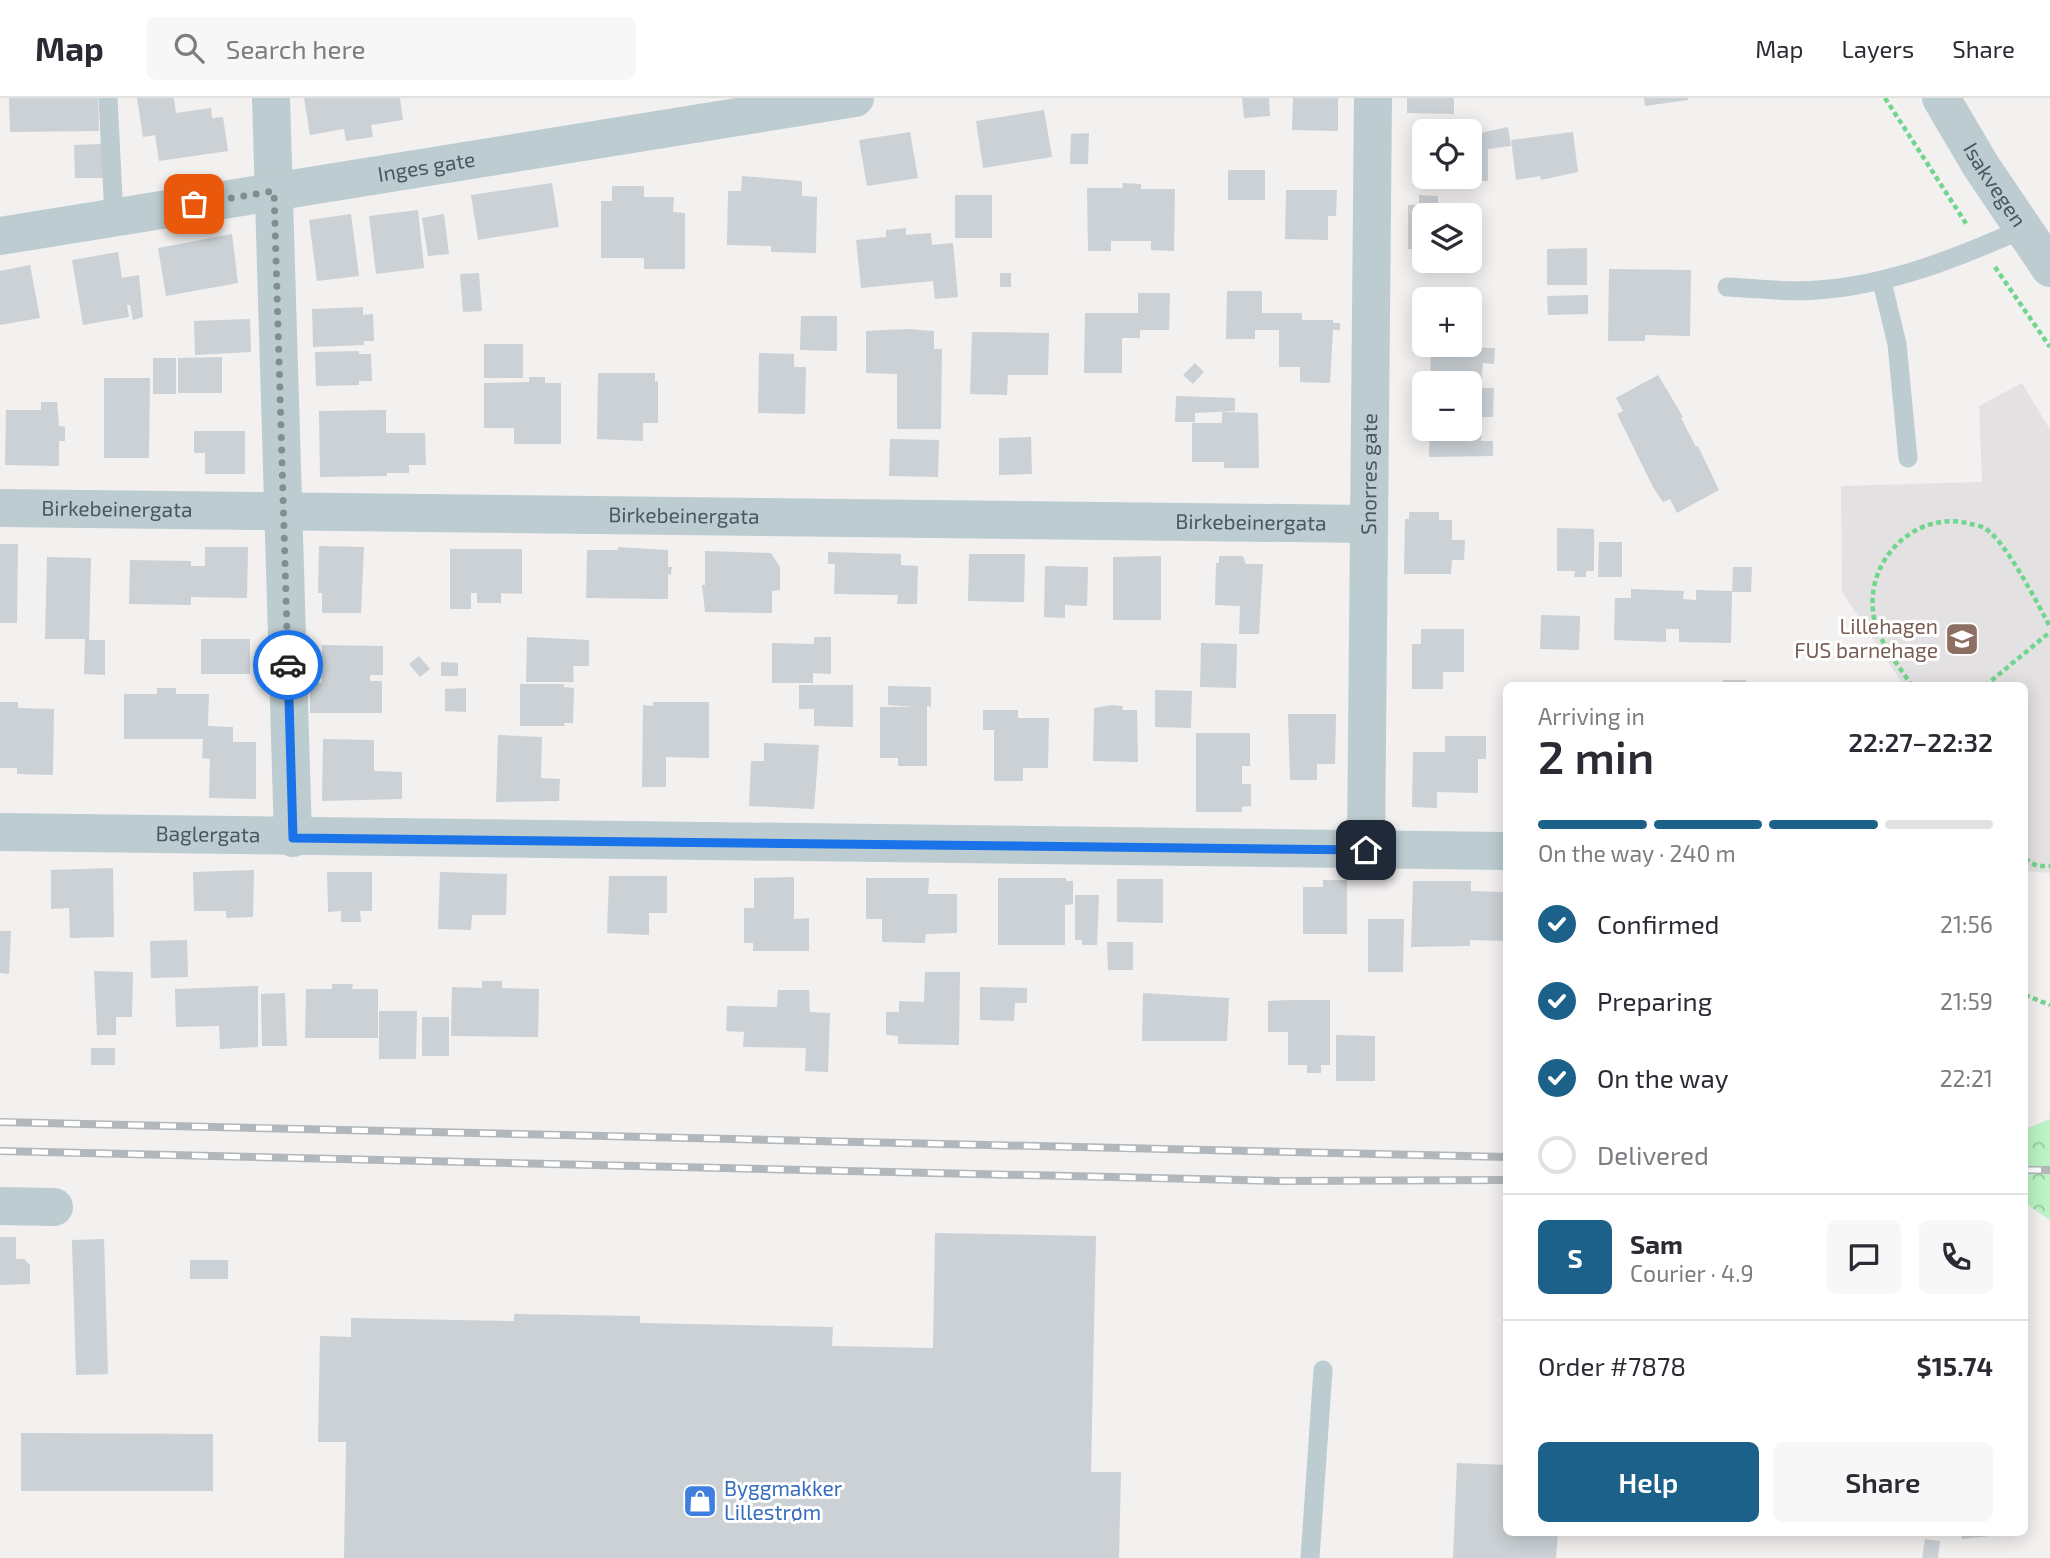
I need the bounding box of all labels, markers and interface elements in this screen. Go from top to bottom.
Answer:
search box [146,17,636,80]
text: Map [35,28,104,68]
icon: search [170,29,208,67]
text: Search here [226,33,365,64]
text: Map [1755,34,1803,63]
text: Layers [1841,34,1914,63]
text: Share [1952,34,2015,63]
map controls [1412,119,1482,441]
button: locate [1412,119,1482,189]
street label: Isakvegen [1959,138,2032,231]
street label: Inges gate [376,145,477,186]
pin [164,174,224,234]
icon: bag [175,185,213,223]
button: layers [1412,203,1482,273]
button: + [1412,287,1482,357]
button: − [1412,371,1482,441]
street label: Snorres gate [1355,413,1381,535]
street label: Birkebeinergata [41,494,193,521]
street label: Birkebeinergata [608,501,760,528]
street label: Birkebeinergata [1175,508,1327,535]
place label: Lillehagen FUS barnehage [1794,613,1938,662]
school or university icon: Lillehagen FUS barnehage [1943,620,1981,658]
courier [253,630,323,700]
icon: car [269,646,307,684]
text: Arriving in [1538,702,1645,730]
text: 22:27–22:32 [1848,726,1993,757]
text: 2 min [1538,728,1654,783]
street label: Baglergata [155,820,261,846]
pin [1336,820,1396,880]
icon: home [1347,831,1385,869]
text: On the way · 240 m [1538,839,1736,867]
icon: check [1538,905,1576,943]
text: Confirmed [1597,908,1720,939]
text: 21:56 [1940,910,1993,938]
icon: check [1538,982,1576,1020]
text: Preparing [1597,985,1712,1016]
text: 21:59 [1940,987,1993,1015]
icon: check [1538,1059,1576,1097]
text: On the way [1597,1062,1728,1093]
text: 22:21 [1940,1064,1993,1092]
text: Delivered [1597,1139,1709,1170]
button: chat [1827,1220,1901,1294]
button: phone [1919,1220,1993,1294]
text: Sam [1630,1228,1683,1259]
text: S [1567,1242,1583,1273]
text: Courier · 4.9 [1630,1259,1754,1287]
text: Order #7878 [1538,1350,1686,1381]
text: $15.74 [1917,1350,1993,1381]
button: Help [1538,1442,1759,1522]
button: Share [1773,1442,1993,1522]
place label: Byggmakker Lillestrøm [724,1475,843,1524]
shop icon: Byggmakker Lillestrøm [681,1482,719,1520]

